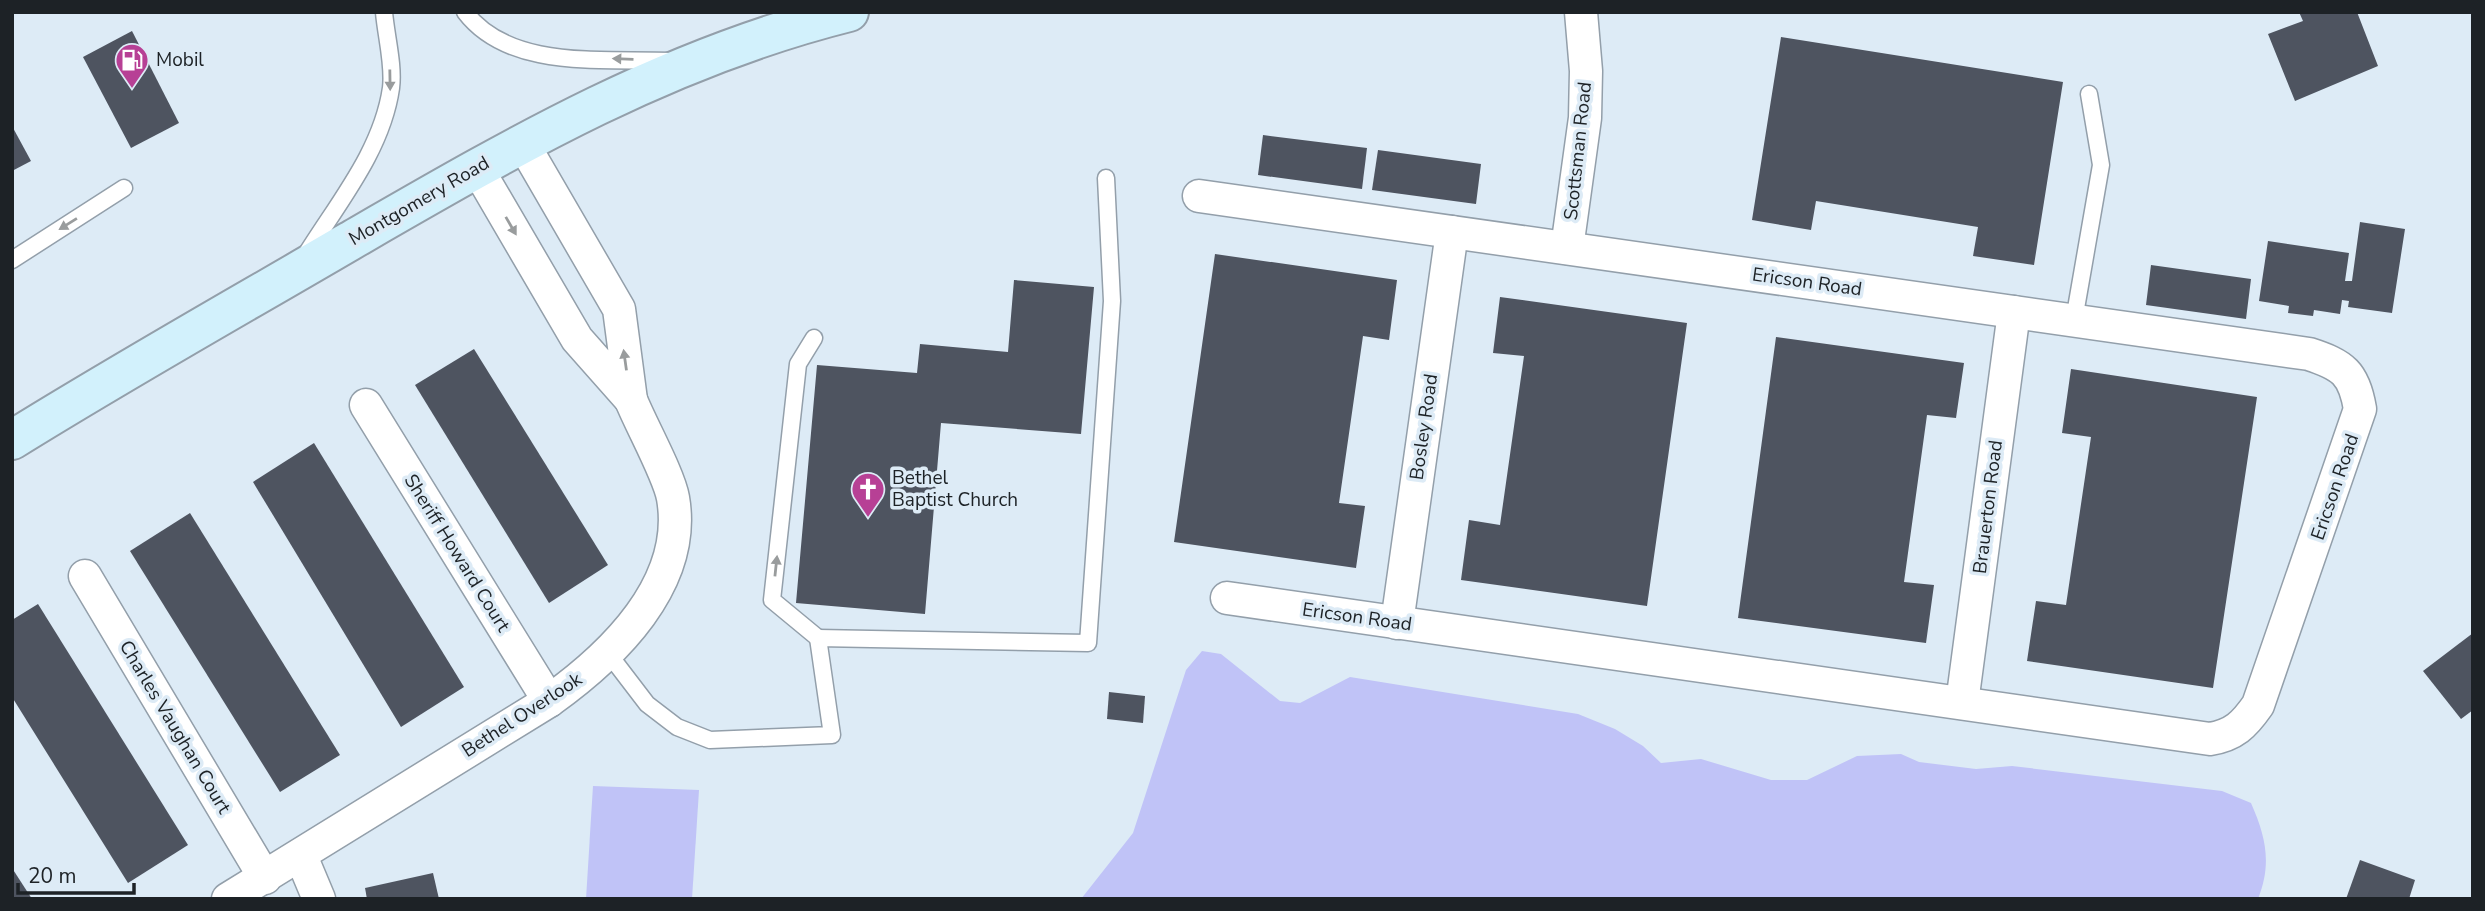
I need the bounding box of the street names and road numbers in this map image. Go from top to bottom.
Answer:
street label: Scottsman Road [1558,80,1598,222]
street label: Montgomery Road [344,150,494,252]
street label: Ericson Road [1750,261,1864,303]
street label: Bosley Road [1404,372,1444,482]
street label: Ericson Road [2305,430,2365,544]
street label: Brauerton Road [1967,439,2009,575]
street label: Sheriff Howard Court [398,469,516,637]
street label: Ericson Road [1300,596,1414,638]
street label: Charles Vaughan Court [113,636,237,819]
street label: Bethel Overlook [457,666,587,764]

